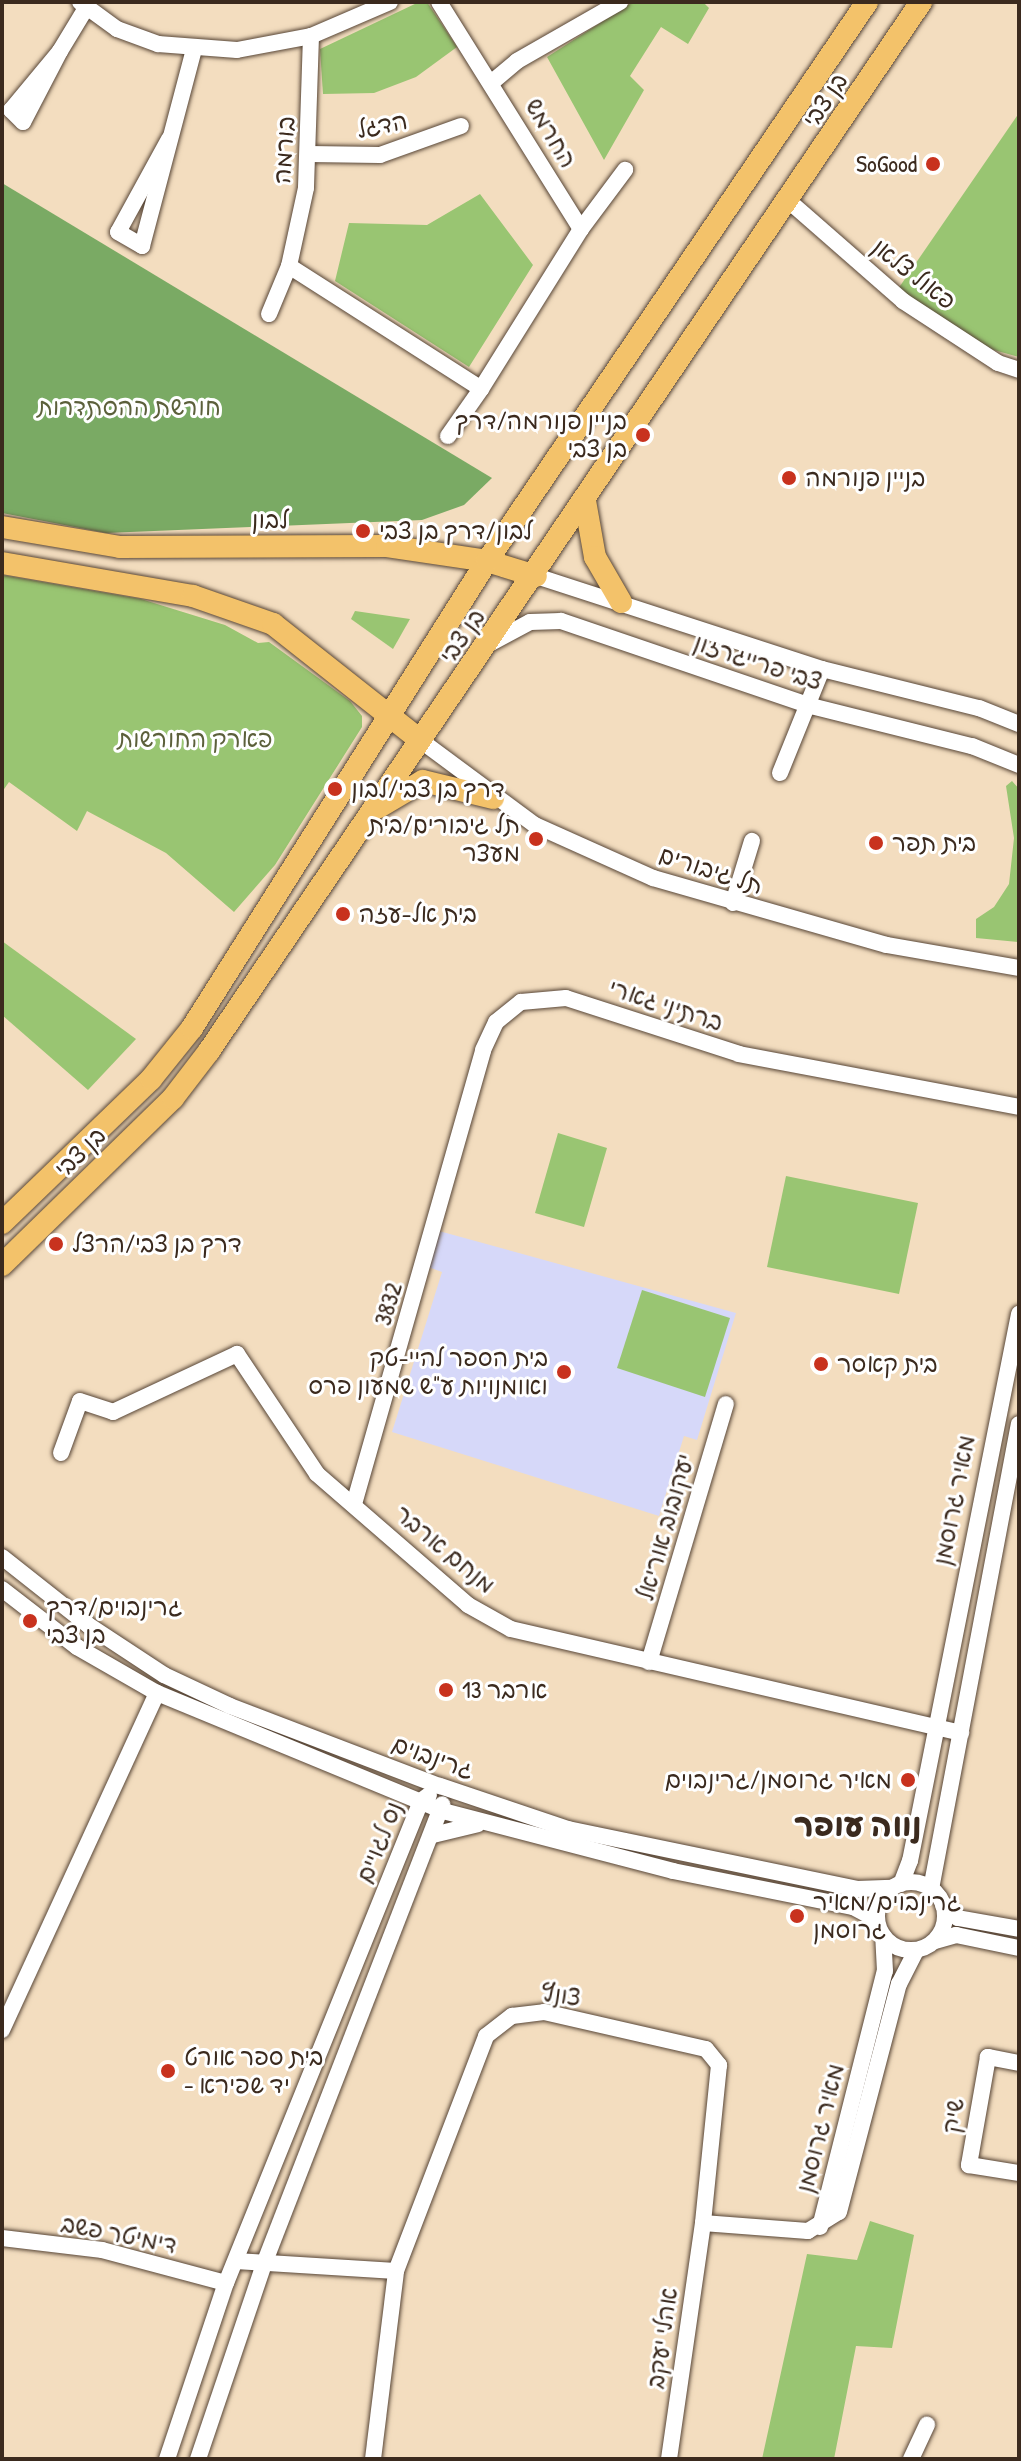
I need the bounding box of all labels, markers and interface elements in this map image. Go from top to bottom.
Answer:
street label: בן צבי [796,67,854,133]
street label: החרמש [519,93,583,173]
street label: הדגל [354,106,410,144]
street label: בורמה [267,115,301,185]
place label: SoGood [856,150,917,178]
marker: SoGood [924,155,942,173]
street label: פאול צלאן [866,232,962,316]
park label: חורשת ההסתדרות [37,393,221,421]
place label: בניין פנורמה/דרך בן צבי [455,407,627,463]
marker: בניין פנורמה/דרך בן צבי [634,426,652,444]
place label: בניין פנורמה [805,464,925,492]
marker: בניין פנורמה [780,469,798,487]
street label: לבון [252,506,288,534]
place label: לבון/דרך בן צבי [379,517,533,545]
marker: לבון/דרך בן צבי [354,522,372,540]
street label: בן צבי [433,603,491,669]
street label: צבי פרייגרזון [690,628,826,696]
park label: פארק החורשות [117,725,273,753]
place label: דרך בן צבי/לבון [351,775,505,803]
marker: דרך בן צבי/לבון [326,780,344,798]
place label: תל גיבורים/בית מעצר [368,811,520,867]
place label: בית תפר [892,829,976,857]
marker: תל גיבורים/בית מעצר [527,830,545,848]
marker: בית תפר [867,834,885,852]
street label: תל גיבורים [656,840,766,900]
place label: בית אל-עזה [359,900,477,928]
marker: בית אל-עזה [334,905,352,923]
street label: ברתיני גארי [605,973,727,1037]
street label: בן צבי [49,1121,111,1183]
place label: דרך בן צבי/הרצל [72,1230,242,1258]
marker: דרך בן צבי/הרצל [47,1235,65,1253]
street label: 3832 [368,1279,408,1329]
place label: בית הספר להיי-טק ואומנויות ע"ש שמעון פרס [308,1344,548,1400]
place label: בית קאסר [837,1350,938,1378]
marker: בית קאסר [812,1355,830,1373]
marker: בית הספר להיי-טק ואומנויות ע"ש שמעון פרס [555,1363,573,1381]
street label: מאיר גרוסמן [927,1432,981,1568]
street label: יעקובוב אוריאל [630,1450,700,1604]
street label: מנחם ארבר [389,1499,501,1599]
place label: גרינבוים/דרך בן צבי [46,1593,183,1649]
marker: גרינבוים/דרך בן צבי [21,1612,39,1630]
place label: ארבר 13 [462,1676,547,1704]
marker: ארבר 13 [437,1681,455,1699]
street label: גרינבוים [388,1729,478,1785]
place label: מאיר גרוסמן/גרינבוים [665,1766,892,1794]
marker: מאיר גרוסמן/גרינבוים [899,1771,917,1789]
street label: נס לגויים [350,1797,408,1887]
district label: נווה עופר [794,1806,922,1844]
place label: גרינבוים/מאיר גרוסמן [813,1888,961,1944]
marker: גרינבוים/מאיר גרוסמן [788,1907,806,1925]
street label: צונץ [539,1978,583,2012]
place label: בית ספר אורט - יד שפירא [184,2043,323,2099]
street label: מאיר גרוסמן [790,2060,850,2196]
marker: בית ספר אורט - יד שפירא [159,2062,177,2080]
street label: שיק [936,2096,970,2136]
street label: דימיטר פשב [59,2209,179,2259]
street label: אהלי יעקב [641,2286,683,2390]

